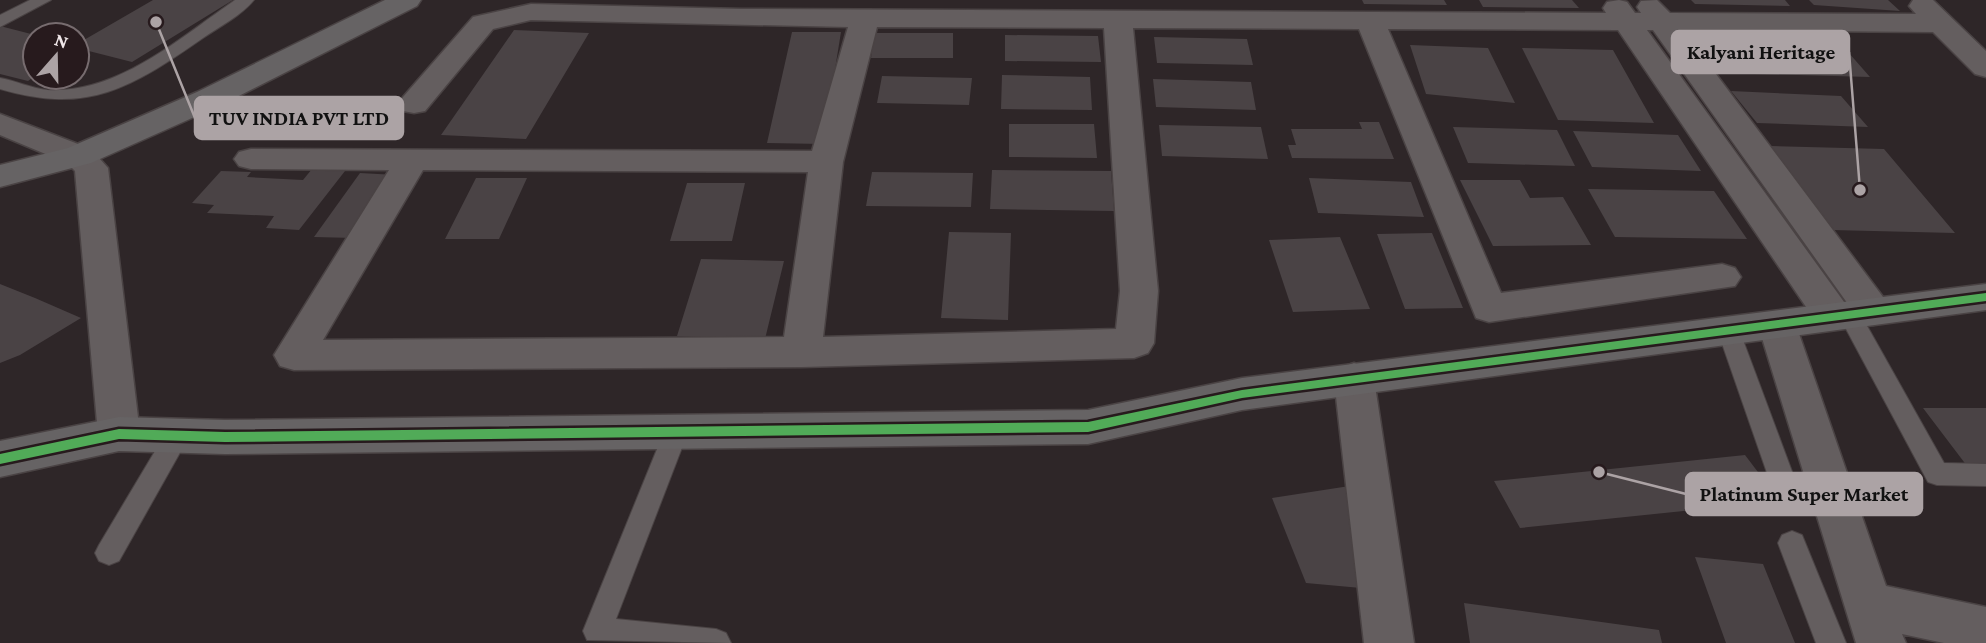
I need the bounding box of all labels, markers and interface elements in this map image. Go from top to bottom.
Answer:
north arrow [21,21,91,91]
text: N [52,28,71,53]
callout: Kalyani Heritage [1672,31,1849,73]
text: Kalyani Heritage [1687,40,1836,64]
callout: TUV INDIA PVT LTD [195,97,403,139]
text: TUV INDIA PVT LTD [209,106,389,130]
callout: Platinum Super Market [1686,473,1922,515]
text: Platinum Super Market [1700,482,1909,506]

